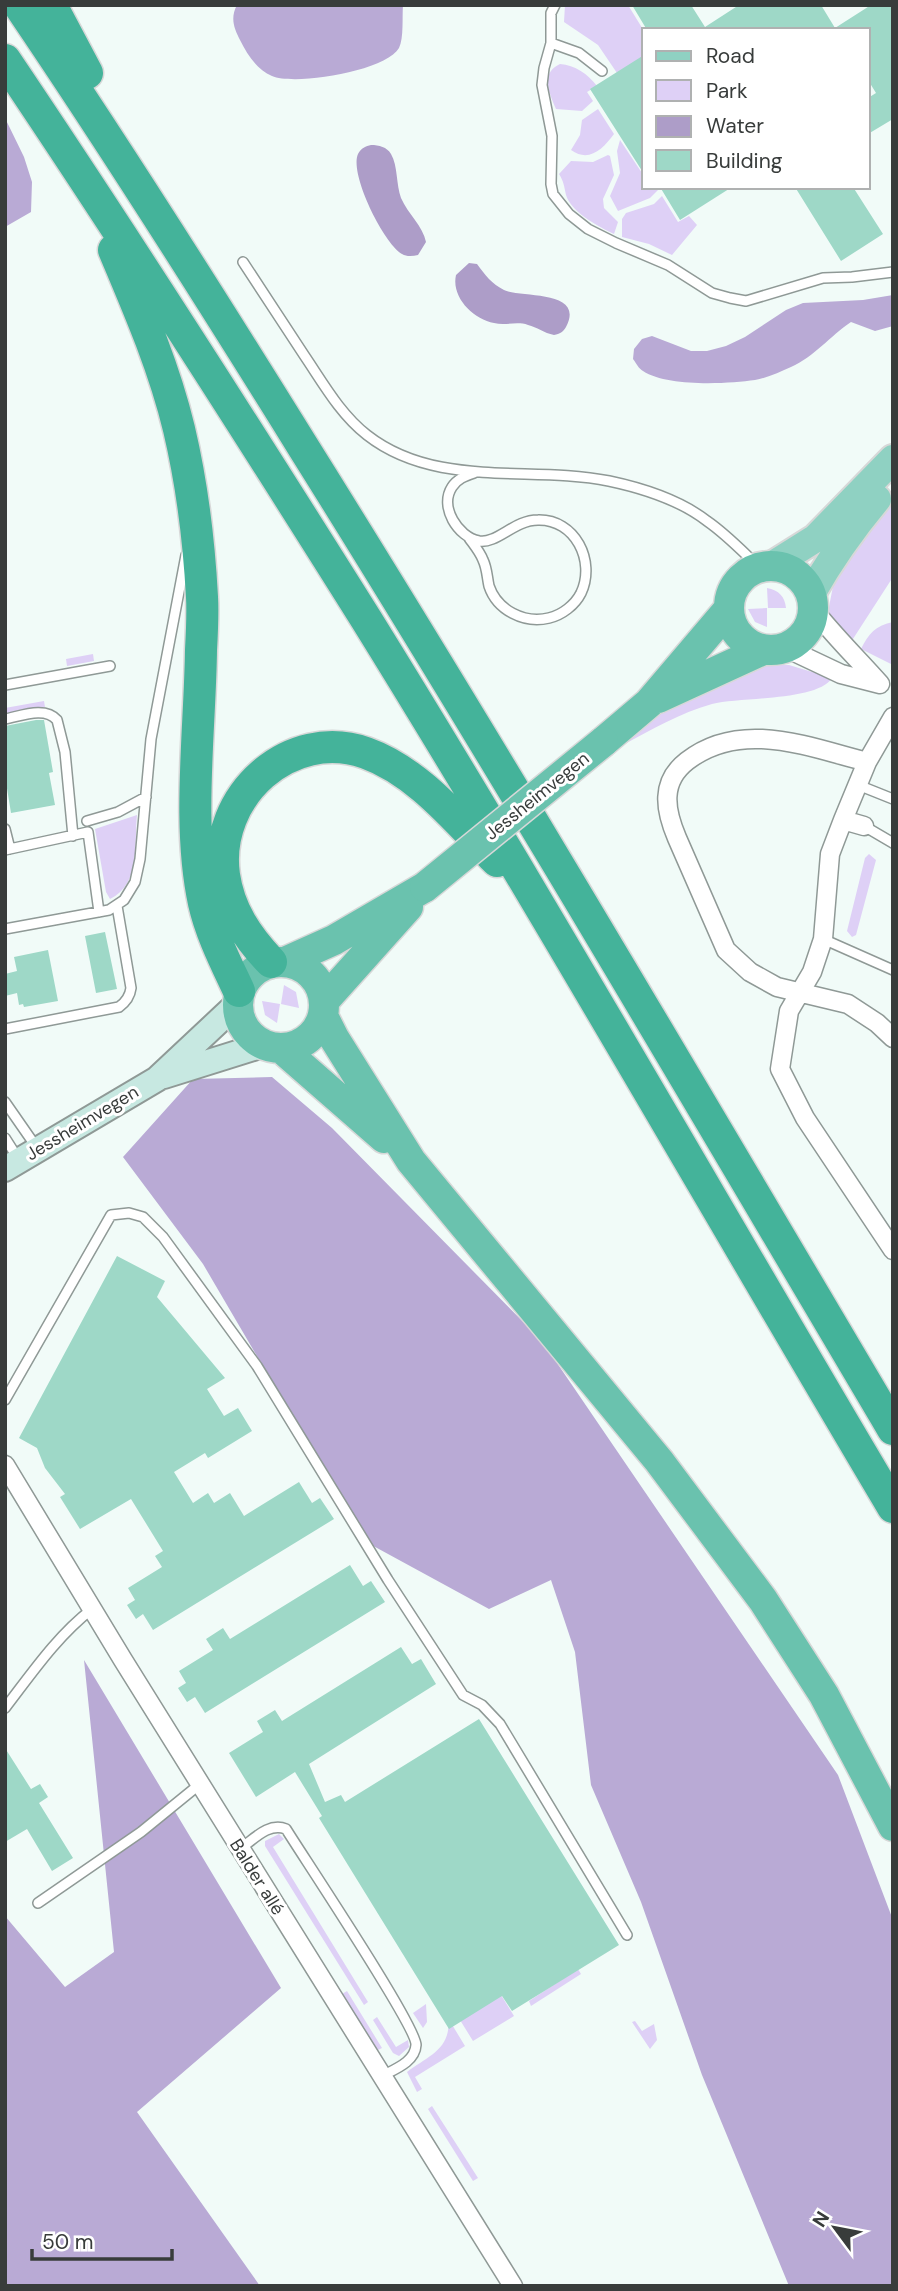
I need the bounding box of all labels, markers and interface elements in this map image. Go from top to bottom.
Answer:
legend [642,28,870,189]
text: Road [706,42,755,70]
text: Park [706,77,748,105]
text: Water [706,112,764,140]
text: Building [706,147,783,175]
street label: Jessheimvegen [480,747,594,845]
street label: Jessheimvegen [21,1080,143,1166]
street label: Balder allé [224,1834,290,1920]
north arrow [800,2193,870,2263]
text: N [807,2207,835,2232]
scale bar [32,2218,172,2262]
text: 50 m [42,2228,93,2256]

